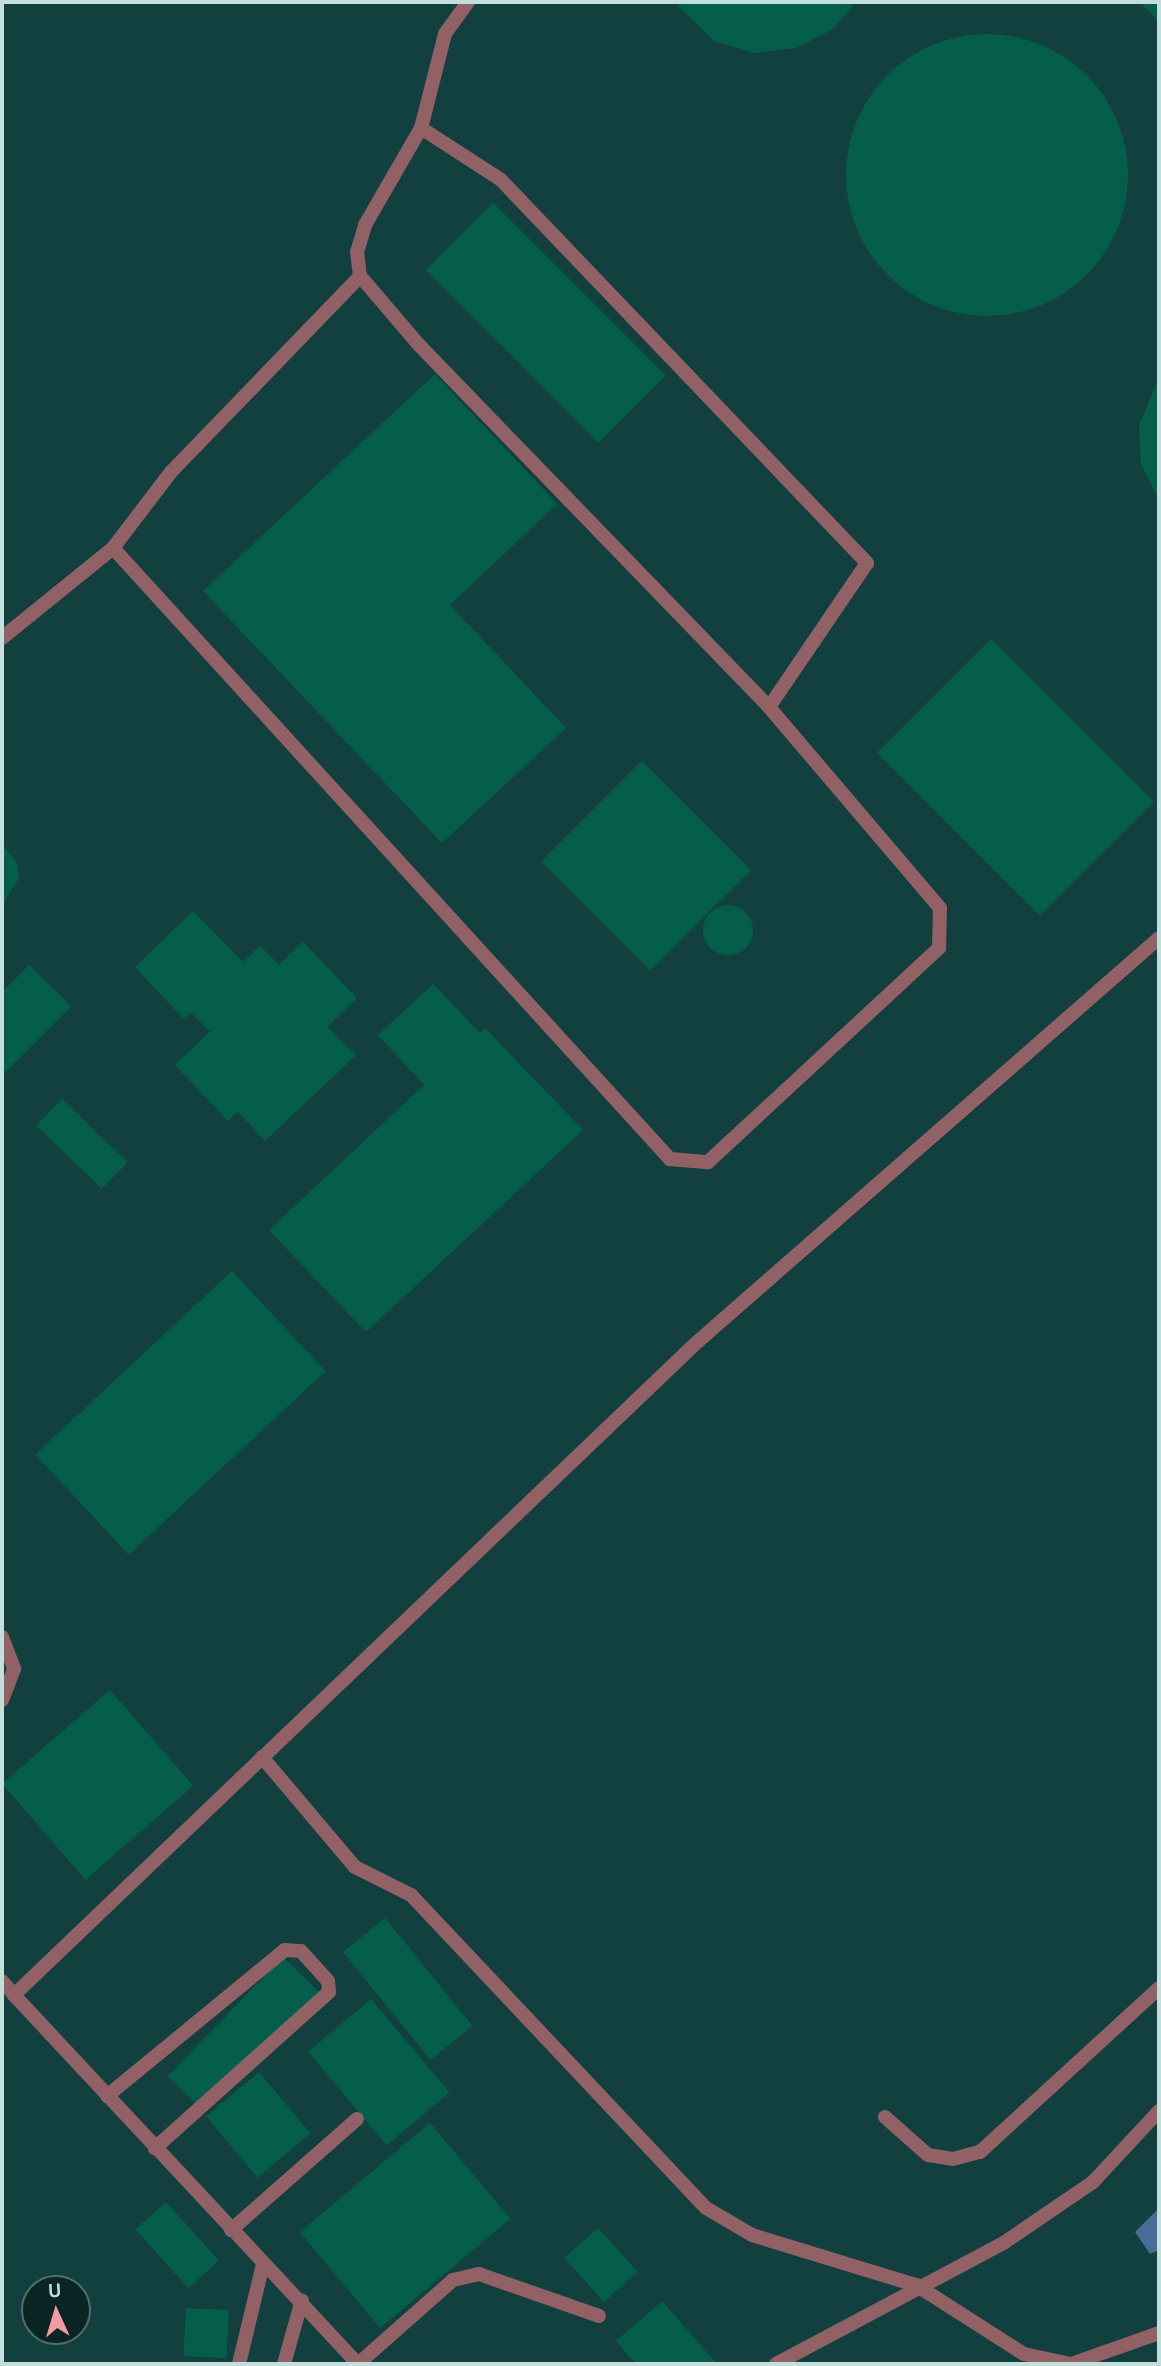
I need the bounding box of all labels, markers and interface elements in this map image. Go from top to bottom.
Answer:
north arrow [21,2275,91,2345]
text: U [47,2278,62,2303]

